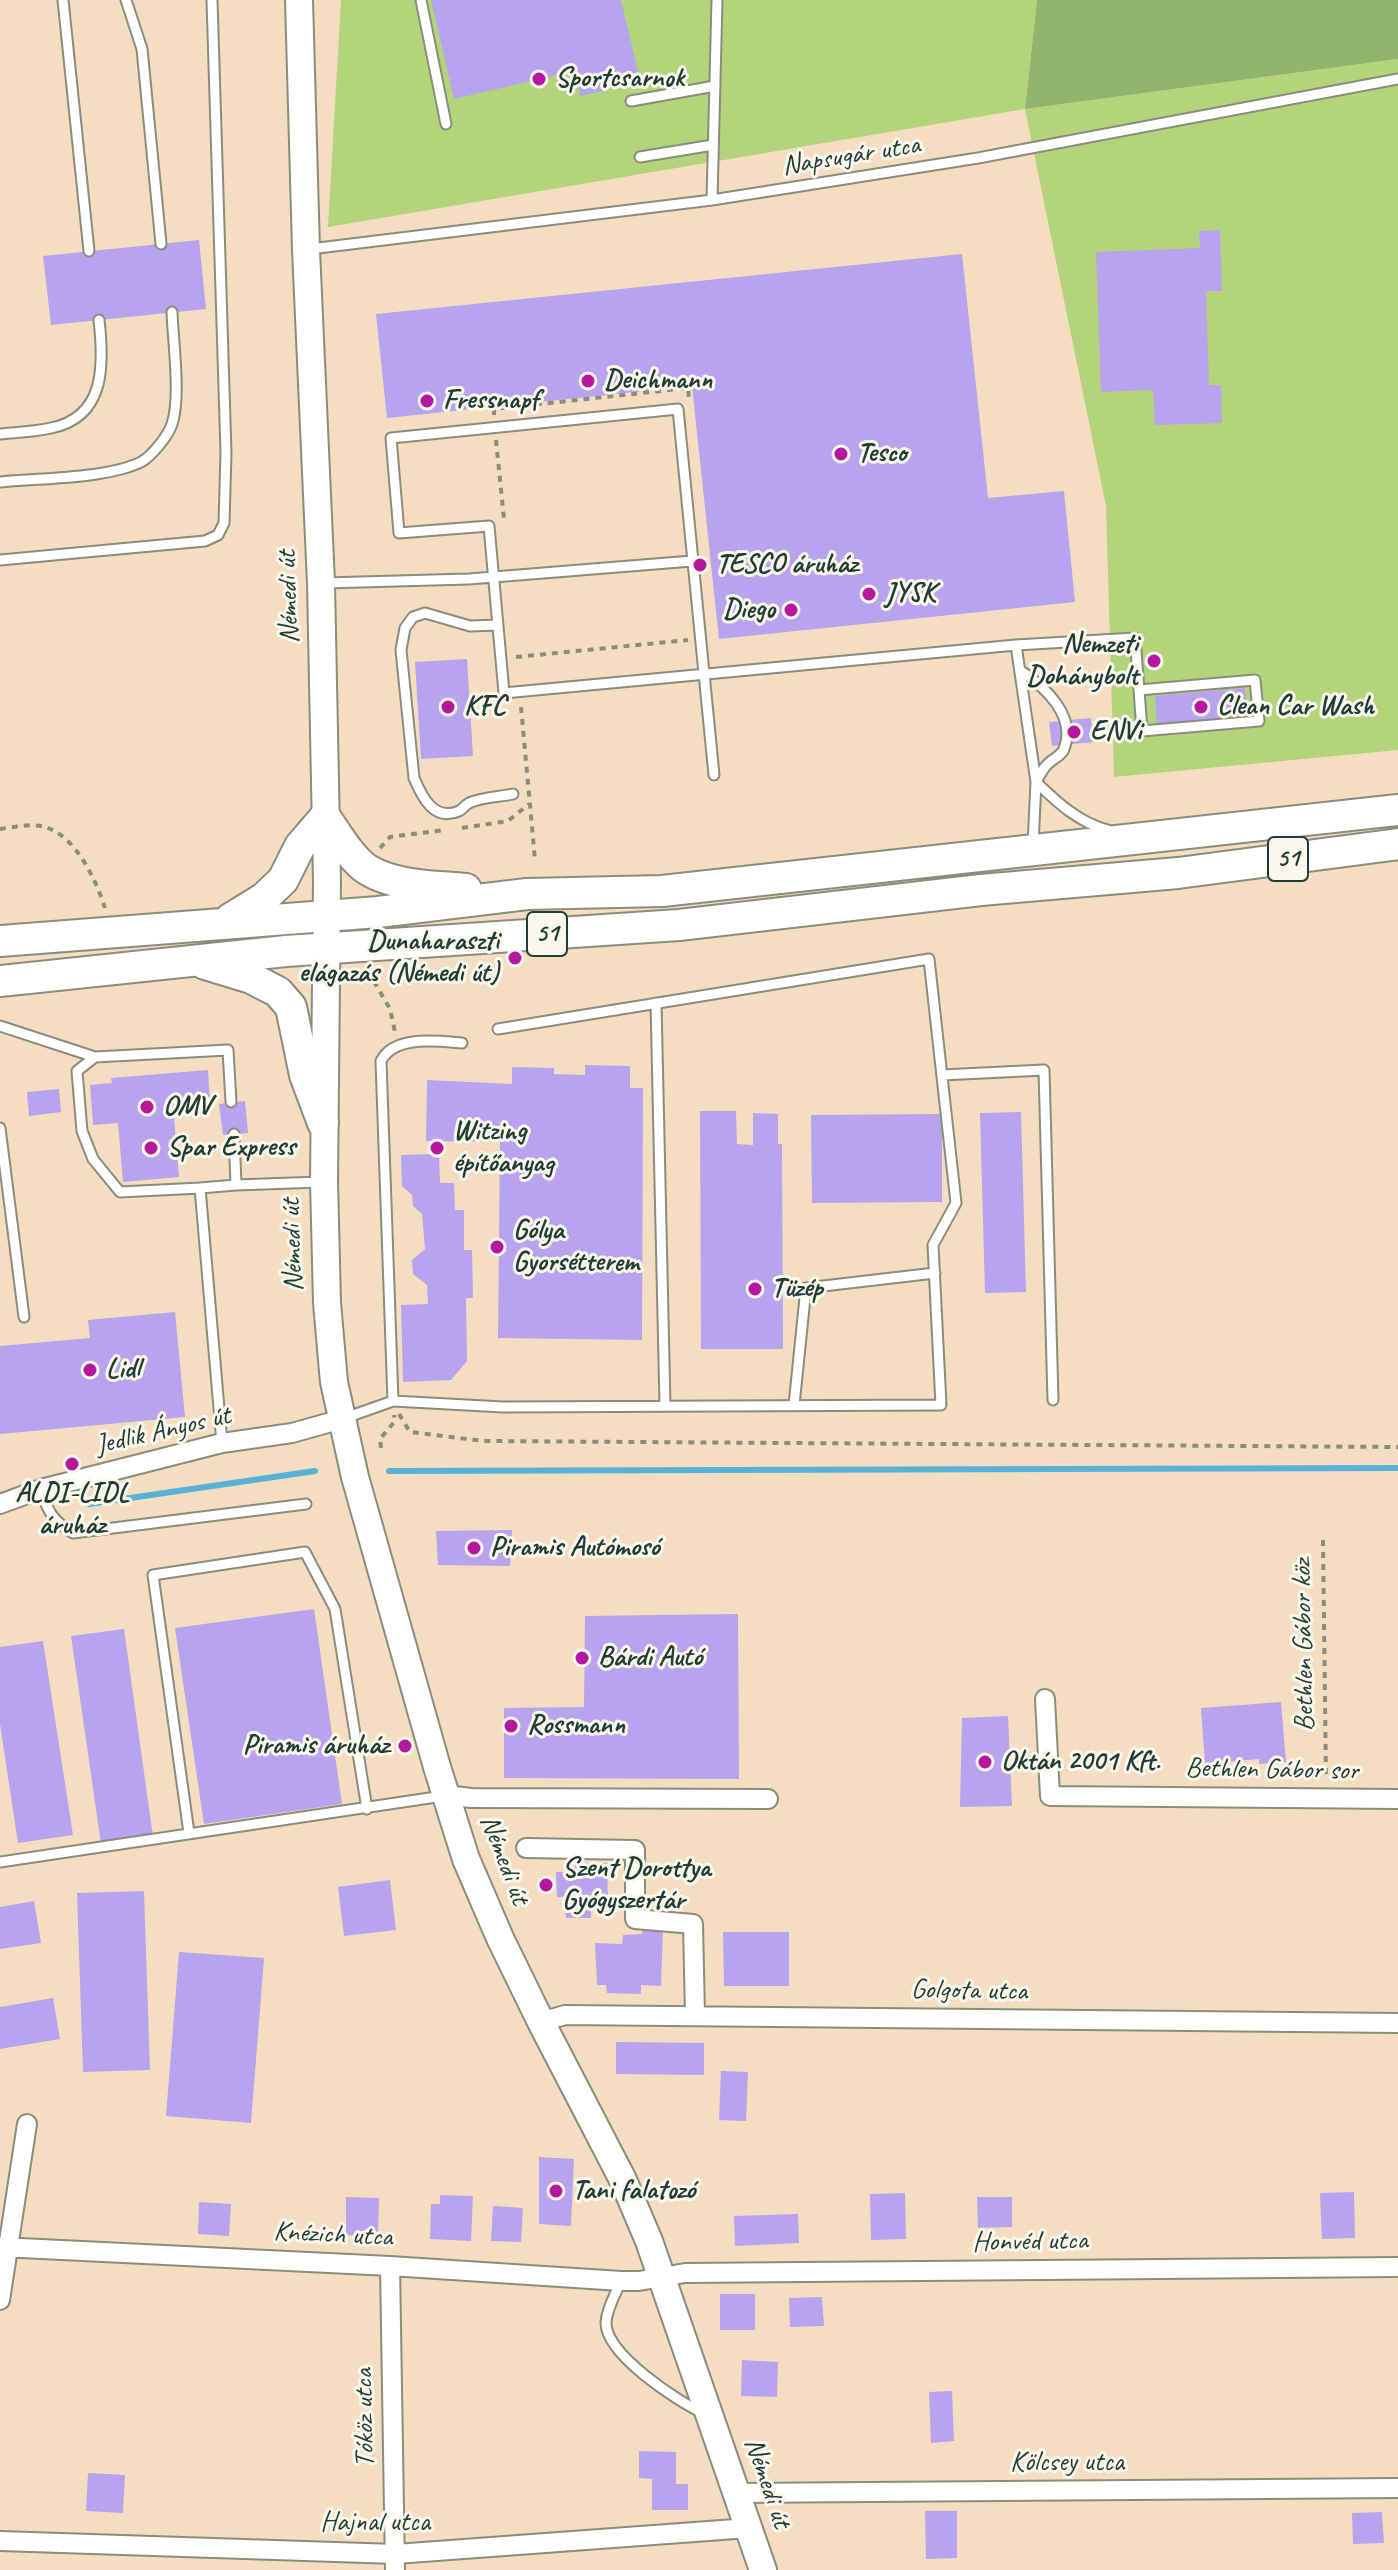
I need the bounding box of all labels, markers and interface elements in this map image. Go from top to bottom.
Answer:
place label: Sportcsarnok [555,62,684,96]
marker: Sportcsarnok [530,70,548,88]
street label: Napsugár utca [780,129,922,183]
place label: Deichmann [604,364,712,398]
marker: Deichmann [579,372,597,390]
place label: Fressnapf [443,384,538,418]
marker: Fressnapf [418,392,436,410]
place label: Tesco [857,437,907,471]
marker: Tesco [832,445,850,463]
place label: TESCO áruház [716,548,858,582]
street label: Némedi út [271,550,307,644]
marker: TESCO áruház [691,556,709,574]
place label: JYSK [885,577,935,611]
marker: JYSK [860,585,878,603]
place label: Diego [723,593,775,627]
marker: Diego [782,601,800,619]
place label: Nemzeti Dohánybolt [1026,628,1138,694]
marker: Nemzeti Dohánybolt [1145,652,1163,670]
place label: KFC [464,690,506,724]
place label: Clean Car Wash [1217,690,1374,724]
marker: KFC [439,698,457,716]
marker: Clean Car Wash [1192,698,1210,716]
place label: ENVi [1090,715,1141,749]
marker: ENVi [1065,723,1083,741]
road number: 51 [1268,837,1308,881]
road number: 51 [527,912,567,956]
place label: Dunaharaszti elágazás (Némedi út) [298,925,499,991]
marker: Dunaharaszti elágazás (Némedi út) [506,949,524,967]
place label: OMV [163,1090,211,1124]
marker: OMV [138,1098,156,1116]
place label: Witzing építőanyag [453,1115,554,1181]
place label: Spar Express [167,1131,295,1165]
marker: Spar Express [142,1139,160,1157]
marker: Witzing építőanyag [428,1139,446,1157]
street label: Némedi út [275,1198,311,1292]
place label: Gólya Gyorsétterem [513,1214,639,1280]
marker: Gólya Gyorsétterem [488,1238,506,1256]
place label: Tüzép [771,1272,823,1306]
marker: Tüzép [746,1280,764,1298]
place label: Lidl [106,1353,140,1387]
marker: Lidl [81,1361,99,1379]
street label: Jedlik Ányos út [92,1399,234,1463]
marker: ALDI-LIDL áruház [63,1455,81,1473]
place label: ALDI-LIDL áruház [15,1477,129,1543]
place label: Piramis Autómosó [490,1531,659,1565]
marker: Piramis Autómosó [465,1539,483,1557]
street label: Bethlen Gábor köz [1286,1558,1322,1732]
place label: Bárdi Autó [598,1641,702,1675]
marker: Bárdi Autó [573,1649,591,1667]
place label: Rossmann [527,1709,625,1743]
marker: Rossmann [502,1717,520,1735]
place label: Piramis áruház [243,1729,389,1763]
marker: Piramis áruház [396,1737,414,1755]
place label: Oktán 2001 Kft. [1001,1745,1160,1779]
street label: Bethlen Gábor sor [1185,1752,1359,1788]
marker: Oktán 2001 Kft. [976,1753,994,1771]
street label: Némedi út [472,1810,536,1910]
place label: Szent Dorottya Gyógyszertár [562,1852,710,1918]
marker: Szent Dorottya Gyógyszertár [537,1876,555,1894]
street label: Golgota utca [911,1973,1027,2009]
place label: Tani falatozó [572,2174,695,2208]
marker: Tani falatozó [547,2182,565,2200]
street label: Knézich utca [273,2215,393,2255]
street label: Honvéd utca [972,2224,1088,2260]
street label: Tóköz utca [347,2368,383,2468]
street label: Némedi út [736,2433,798,2533]
street label: Kölcsey utca [1010,2446,1124,2480]
street label: Hajnal utca [320,2506,430,2540]

